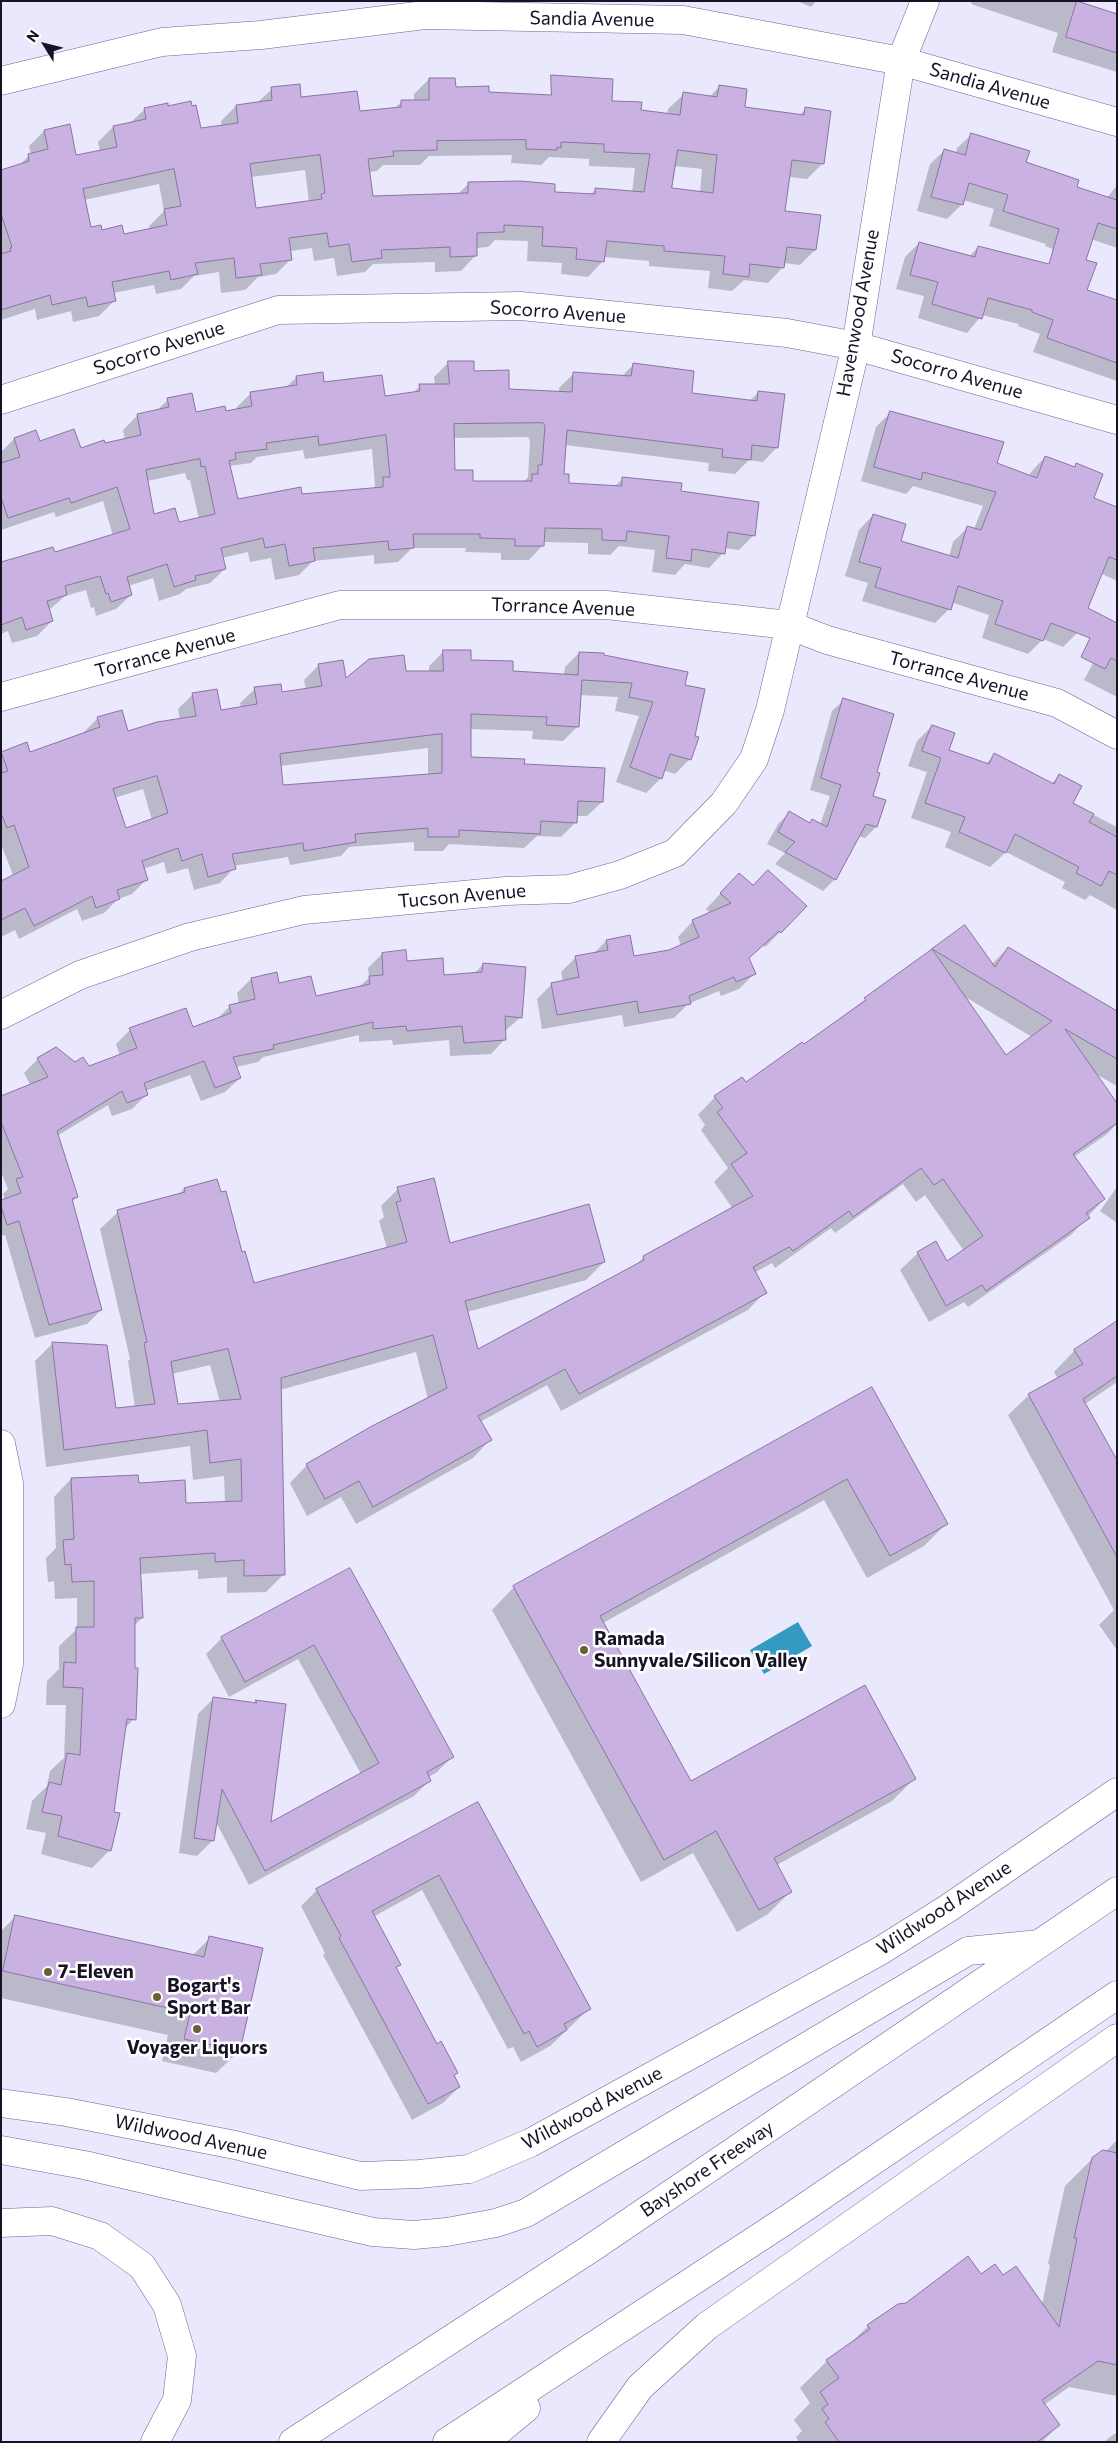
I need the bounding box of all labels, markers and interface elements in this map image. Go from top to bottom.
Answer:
street label: Sandia Avenue [529,7,655,31]
north arrow [20,20,70,70]
text: N [22,27,42,45]
street label: Sandia Avenue [927,58,1053,114]
street label: Havenwood Avenue [832,228,884,398]
street label: Socorro Avenue [489,296,627,328]
street label: Socorro Avenue [91,316,227,380]
street label: Socorro Avenue [888,344,1026,404]
street label: Torrance Avenue [491,593,635,621]
street label: Torrance Avenue [92,623,238,683]
street label: Torrance Avenue [886,646,1032,706]
street label: Tucson Avenue [397,879,527,913]
place label: Ramada Sunnyvale/Silicon Valley [594,1628,808,1672]
marker: Ramada Sunnyvale/Silicon Valley [578,1644,590,1656]
street label: Wildwood Avenue [873,1856,1015,1960]
place label: 7-Eleven [58,1961,134,1983]
marker: 7-Eleven [42,1966,54,1978]
place label: Bogart's Sport Bar [167,1975,251,2019]
marker: Bogart's Sport Bar [151,1991,163,2003]
marker: Voyager Liquors [191,2023,203,2035]
place label: Voyager Liquors [126,2037,268,2059]
street label: Wildwood Avenue [518,2061,666,2155]
street label: Wildwood Avenue [113,2110,269,2164]
street label: Bayshore Freeway [636,2116,778,2222]

